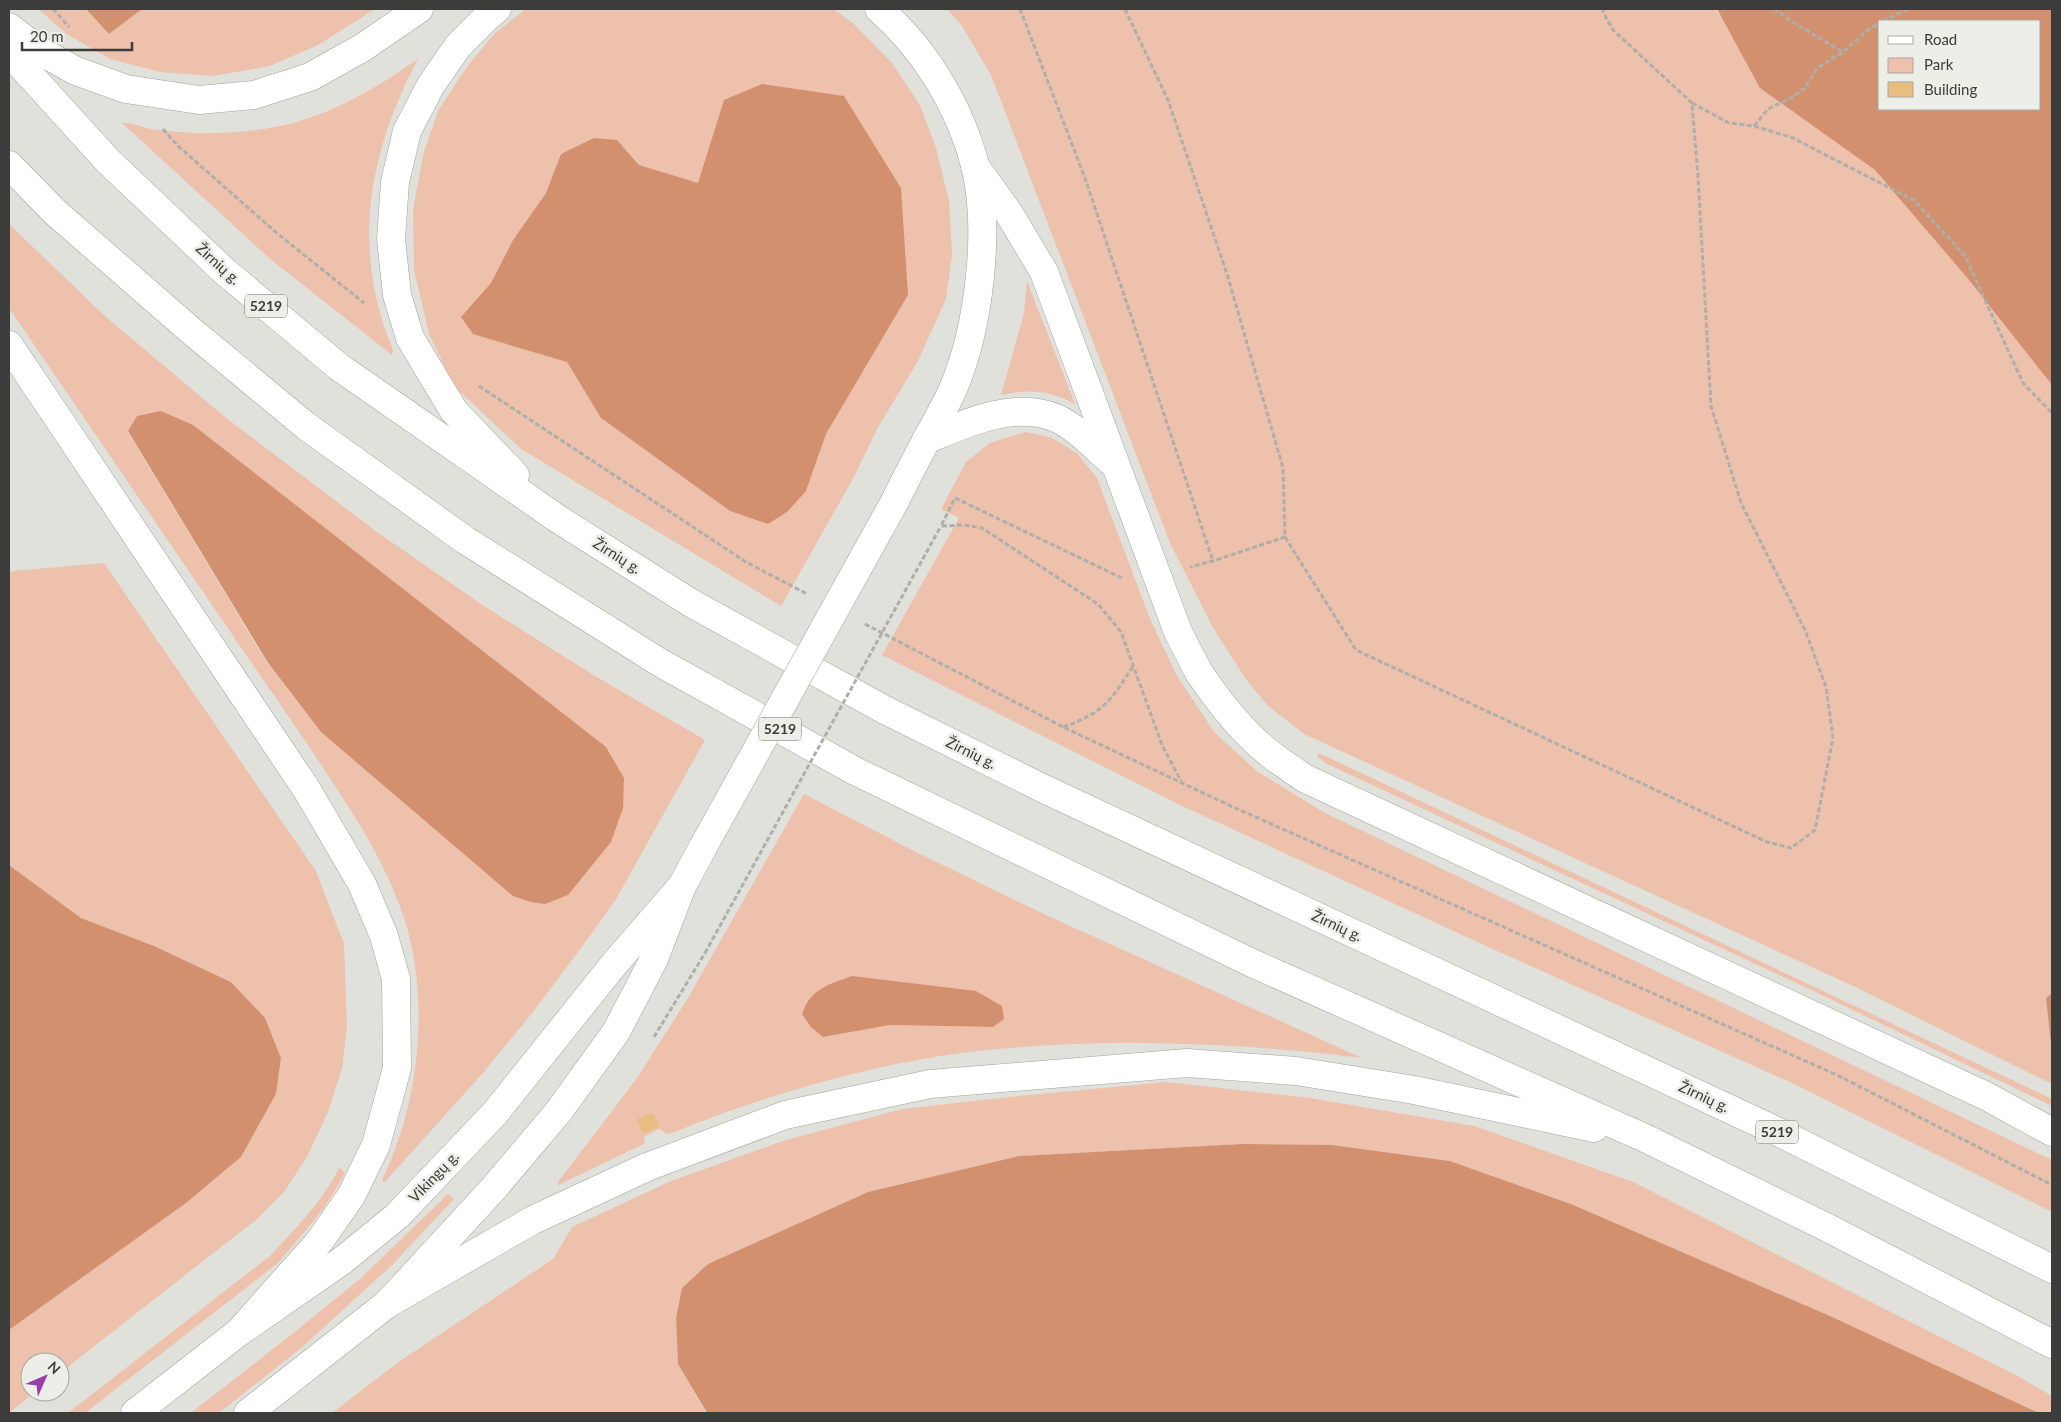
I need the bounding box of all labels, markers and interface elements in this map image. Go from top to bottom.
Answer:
scale bar [22,20,132,52]
legend [1878,20,2041,110]
text: 20 m [30,27,64,45]
text: Road [1924,30,1957,48]
text: Park [1924,55,1954,73]
text: Building [1924,80,1977,98]
street label: Žirnių g. [193,239,245,288]
road number: 5219 [245,294,287,318]
street label: Žirnių g. [590,533,645,577]
road number: 5219 [759,718,801,741]
street label: Žirnių g. [943,732,999,772]
street label: Žirnių g. [1309,906,1366,945]
street label: Žirnių g. [1676,1077,1733,1116]
road number: 5219 [1756,1120,1798,1144]
street label: Vikingų g. [404,1147,462,1206]
north arrow [20,1352,70,1402]
text: N [45,1358,64,1377]

